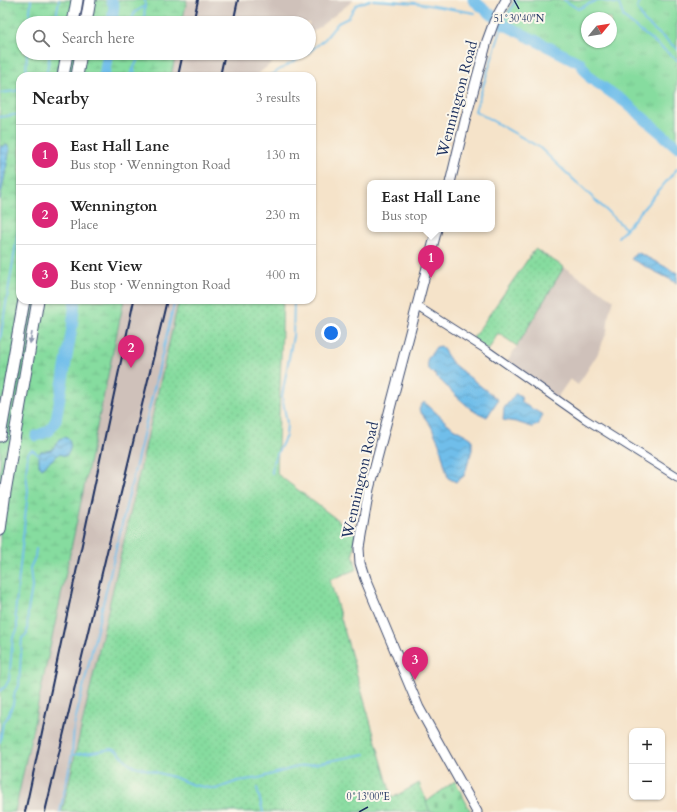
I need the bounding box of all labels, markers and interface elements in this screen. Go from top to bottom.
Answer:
text: 51°30'40"N [494,12,545,26]
north arrow [581,12,617,48]
search box [16,16,316,60]
icon: search [30,27,52,49]
text: Search here [62,28,135,48]
street label: Wennington Road [432,38,482,160]
text: Nearby [32,87,89,110]
text: 3 results [256,89,300,107]
text: East Hall Lane [70,136,169,156]
text: 1 [42,146,48,164]
text: 130 m [266,146,300,164]
text: Bus stop · Wennington Road [70,156,230,174]
popup [367,180,495,232]
text: East Hall Lane [381,187,481,207]
text: Wennington [70,196,157,216]
text: 2 [42,206,48,224]
text: 230 m [266,206,300,224]
text: Bus stop [381,207,428,225]
text: Place [70,216,98,234]
pin: 1 [418,245,444,278]
text: Kent View [70,256,143,276]
text: 3 [42,266,48,284]
text: 400 m [266,266,300,284]
text: Bus stop · Wennington Road [70,276,230,294]
your location [321,323,341,343]
one-way arrow [28,332,34,345]
pin: 2 [118,335,144,368]
street label: Wennington Road [337,419,383,542]
pin: 3 [402,647,428,680]
map controls [629,728,665,800]
button: + [629,728,665,764]
button: − [629,764,665,800]
text: 0°13'00"E [346,790,390,804]

